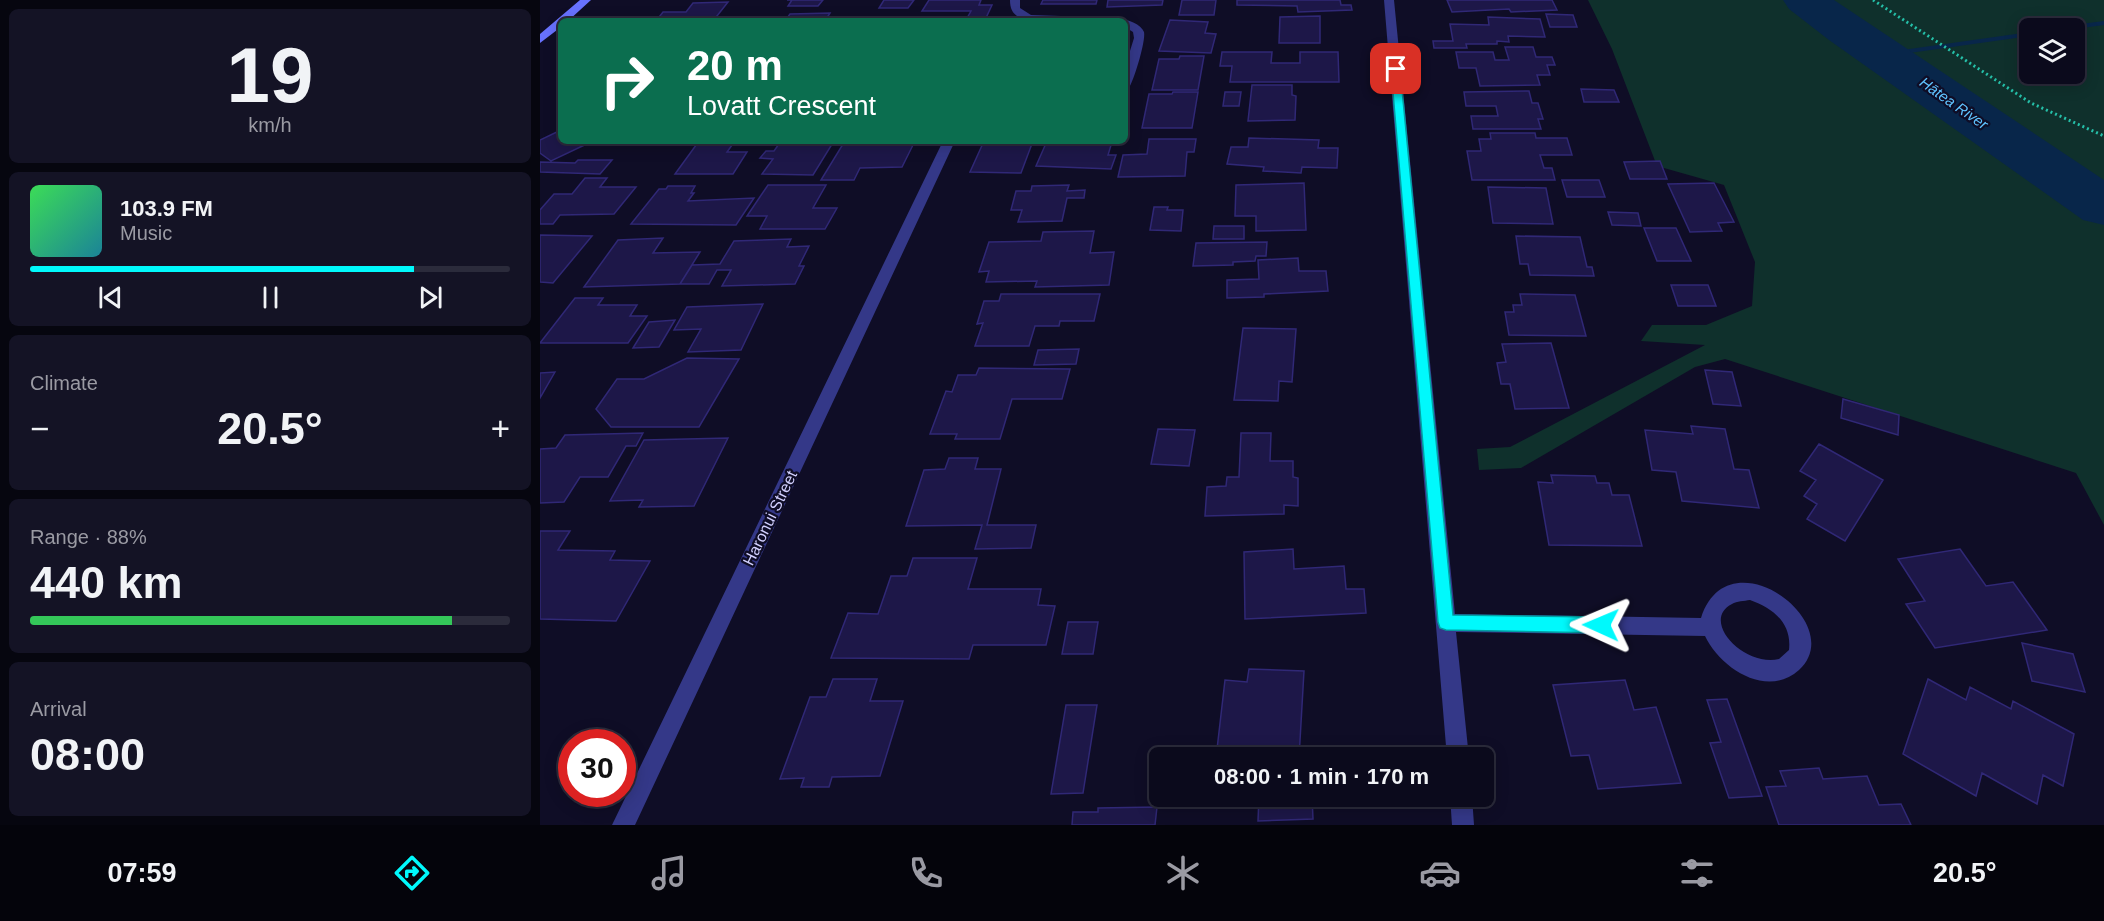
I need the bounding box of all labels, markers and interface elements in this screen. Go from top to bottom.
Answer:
map controls [2019,18,2085,84]
button: layers [2019,18,2085,84]
text: 19 [227,31,313,119]
icon: right [588,42,666,120]
text: 20 m [687,42,783,89]
pin [1370,43,1421,94]
icon: arrive [1379,52,1412,85]
water label: Hātea River [1917,73,1992,133]
text: Lovatt Crescent [687,91,876,121]
text: km/h [248,114,292,136]
text: 103.9 FM [120,196,213,221]
text: Music [120,222,172,244]
icon: previous [94,281,127,314]
icon: pause [254,281,287,314]
icon: next [414,281,447,314]
text: Climate [30,372,98,394]
text: 20.5° [217,403,323,454]
text: − [30,410,49,447]
text: + [491,410,510,447]
street label: Haronui Street [740,467,800,568]
text: Range · 88% [30,526,147,548]
text: 440 km [30,557,183,608]
position arrow [1569,593,1633,657]
text: Arrival [30,698,87,720]
text: 08:00 [30,729,145,780]
speed limit sign: 30 [558,729,636,807]
text: 08:00 · 1 min · 170 m [1214,764,1429,789]
icon: directions [391,852,433,894]
icon: music [648,852,690,894]
icon: phone [905,852,947,894]
icon: climate [1162,852,1204,894]
icon: car [1419,852,1461,894]
icon: filters [1676,852,1718,894]
text: 07:59 [107,858,177,888]
text: 20.5° [1933,858,1996,888]

